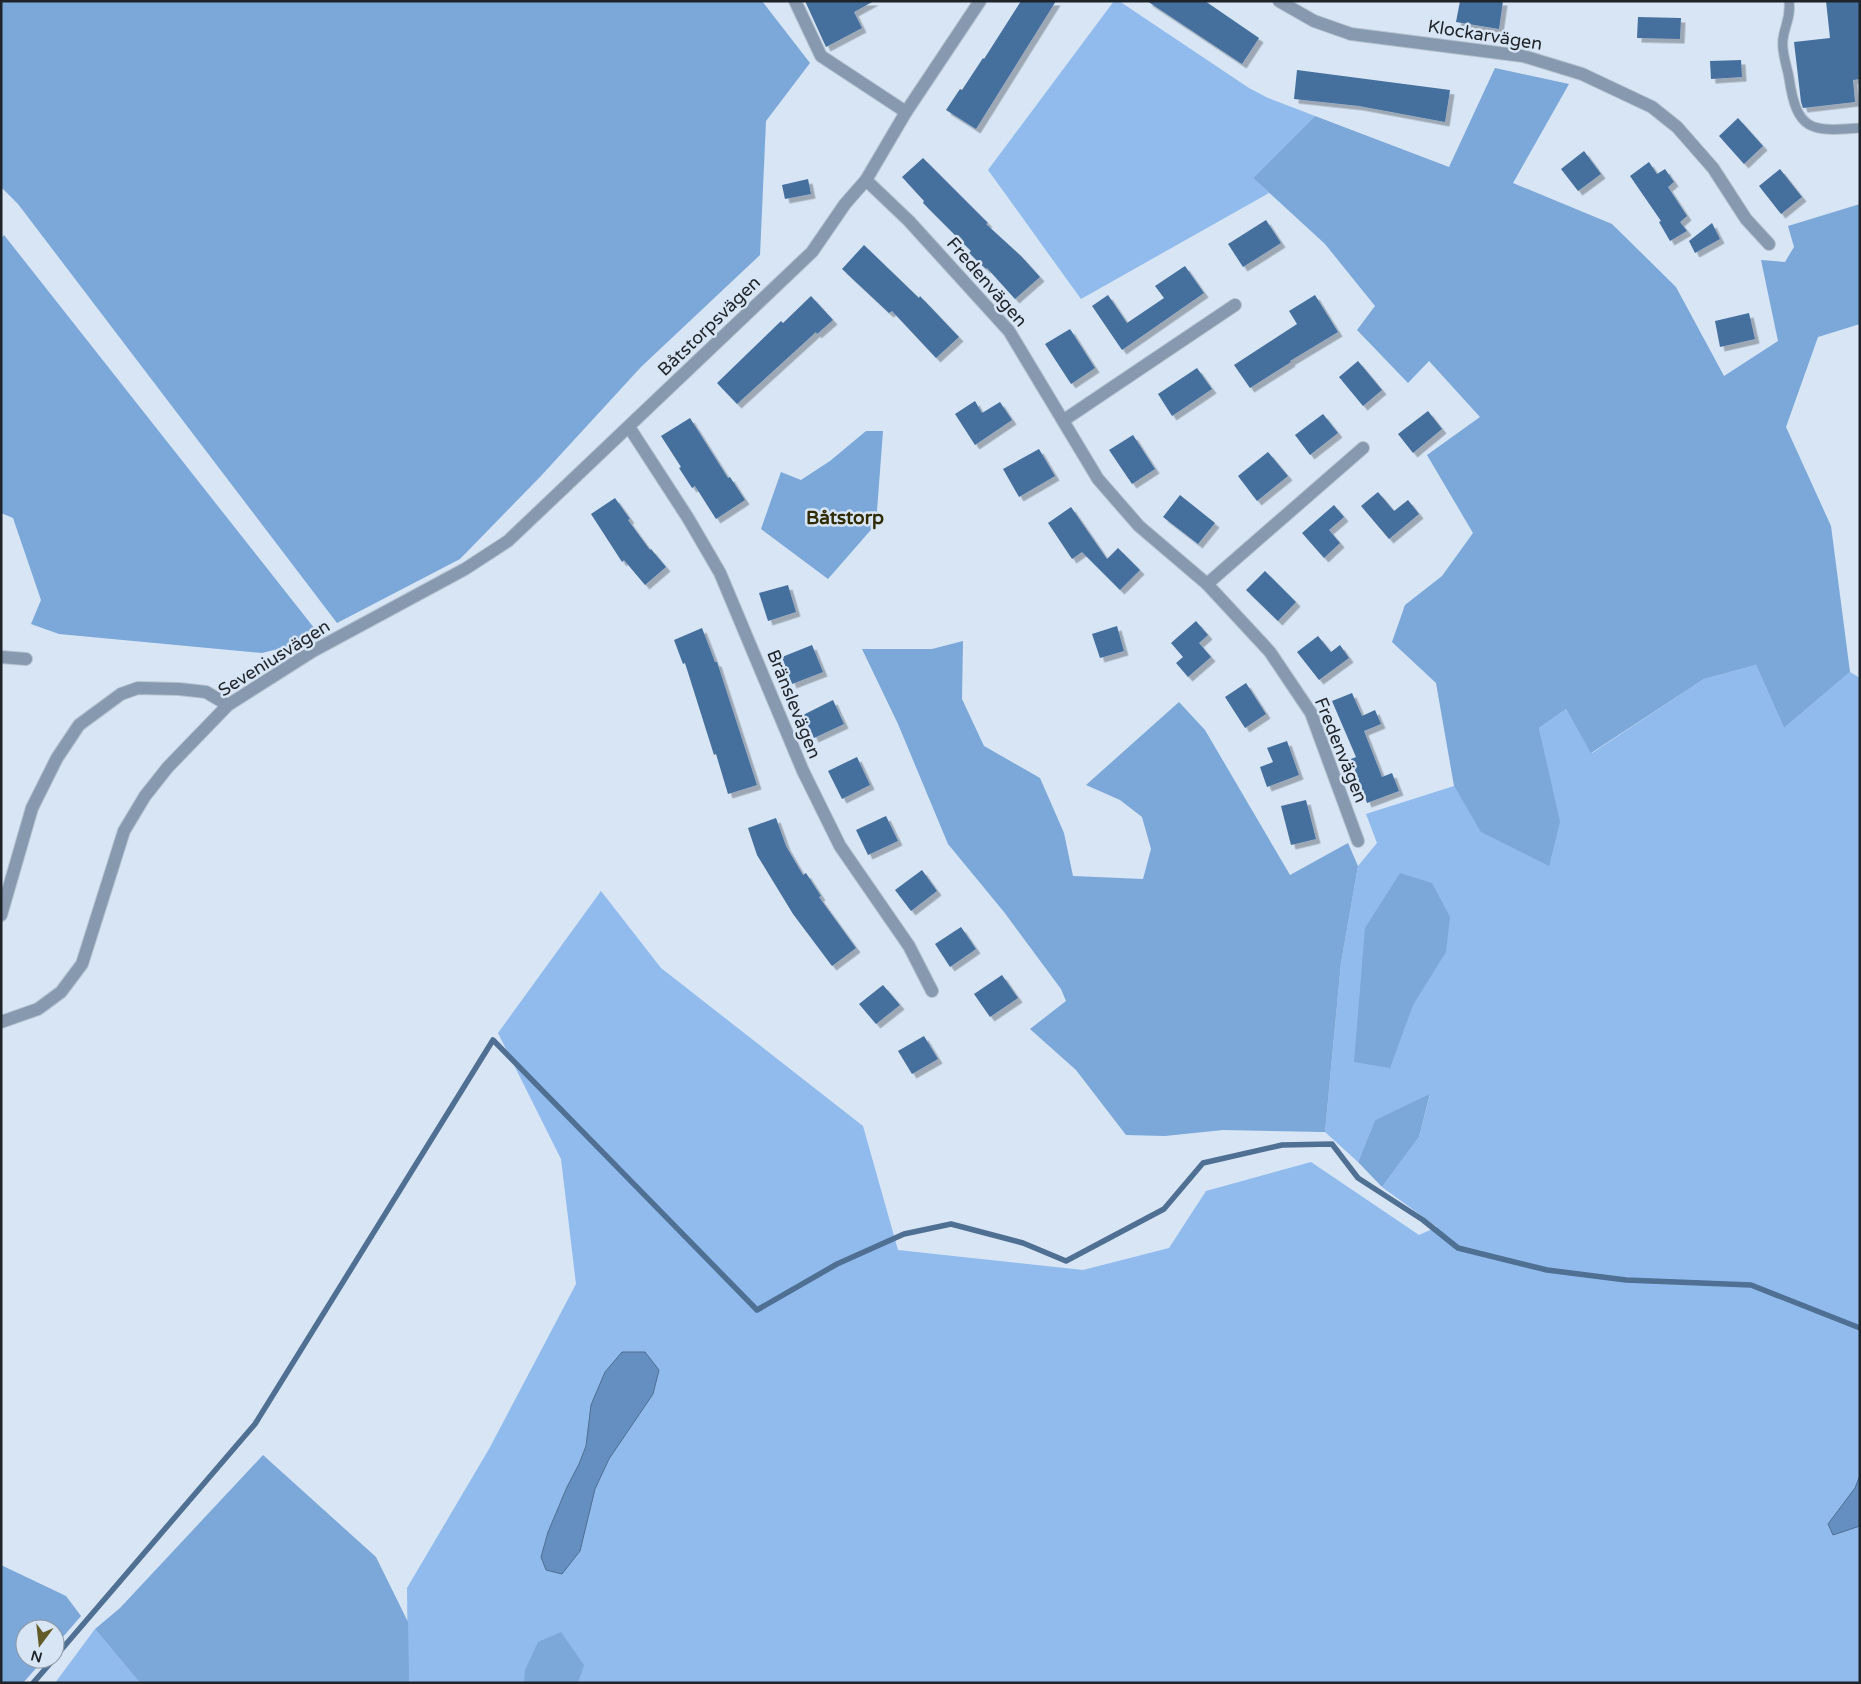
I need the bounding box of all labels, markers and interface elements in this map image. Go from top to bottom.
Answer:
street label: Klockarvägen [1426,15,1544,55]
street label: Fredenvägen [942,233,1032,331]
street label: Båtstorpsvägen [653,271,765,381]
district label: Båtstorp [806,507,884,530]
street label: Seveniusvägen [214,615,334,701]
street label: Bränslevägen [762,646,826,762]
street label: Fredenvägen [1310,694,1372,806]
north arrow [15,1619,65,1669]
text: N [29,1646,44,1666]

